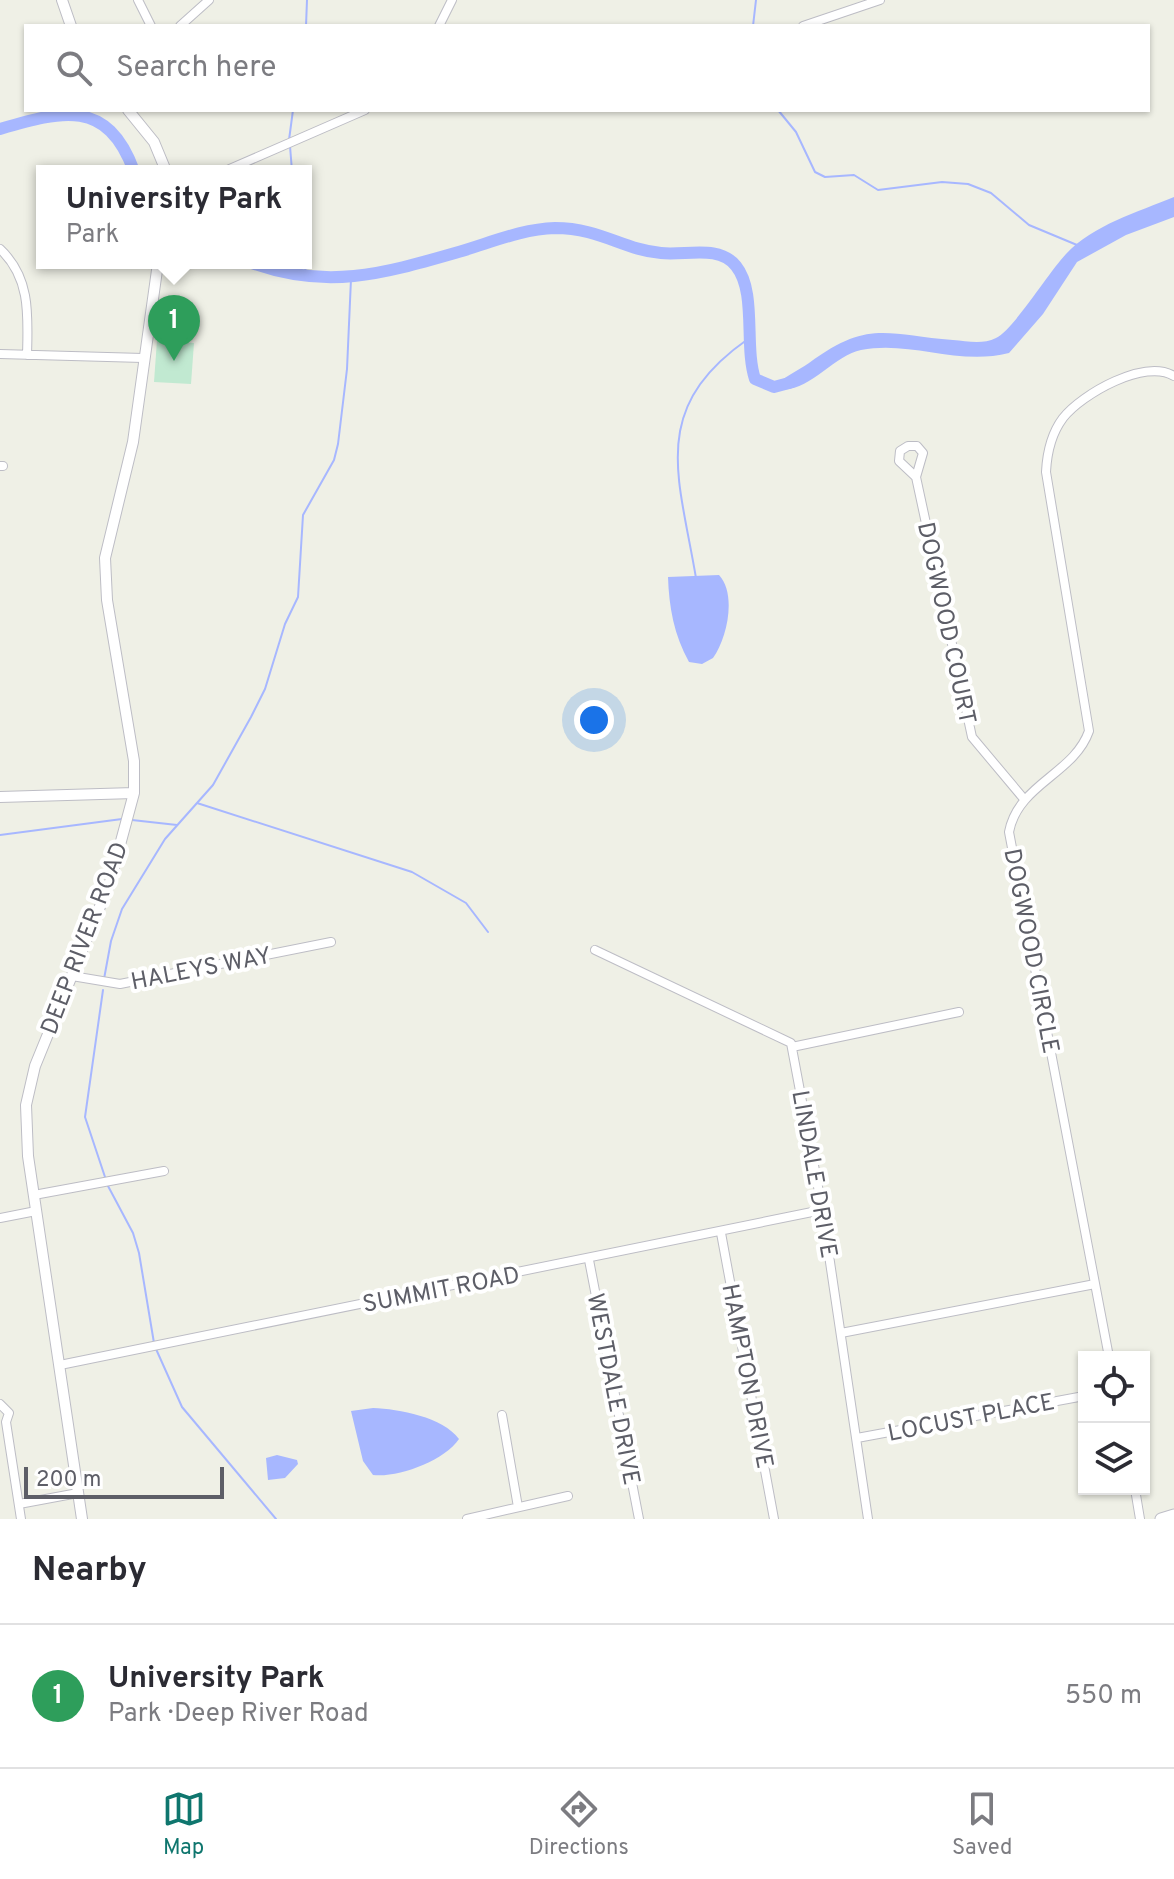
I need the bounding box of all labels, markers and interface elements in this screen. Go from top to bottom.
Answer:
search box [24,24,1150,112]
icon: search [52,46,96,90]
text: Search here [116,50,276,87]
popup [36,165,312,269]
text: University Park [66,182,282,219]
text: Park [66,219,119,252]
pin: 1 [148,295,200,361]
street label: DOGWOOD COURT [909,520,981,727]
your location [574,700,614,740]
street label: DEEP RIVER ROAD [35,838,136,1039]
street label: DOGWOOD CIRCLE [995,846,1065,1056]
street label: HALEYS WAY [129,942,274,998]
street label: LINDALE DRIVE [783,1088,843,1261]
street label: SUMMIT ROAD [360,1261,522,1321]
street label: HAMPTON DRIVE [713,1281,779,1471]
street label: WESTDALE DRIVE [579,1291,645,1488]
map controls [1078,1351,1150,1495]
button: locate [1078,1351,1150,1423]
street label: LOCUST PLACE [885,1388,1057,1450]
button: layers [1078,1423,1150,1495]
scale bar [24,1463,224,1499]
text: 200 m [36,1467,101,1494]
text: Nearby [32,1550,147,1593]
text: University Park [108,1661,325,1698]
text: 1 [53,1680,63,1713]
text: 550 m [1065,1680,1142,1713]
text: Park · Deep River Road [108,1698,369,1731]
tab: Map [162,1787,206,1862]
tab: Directions [529,1787,629,1862]
tab: Saved [952,1787,1012,1862]

